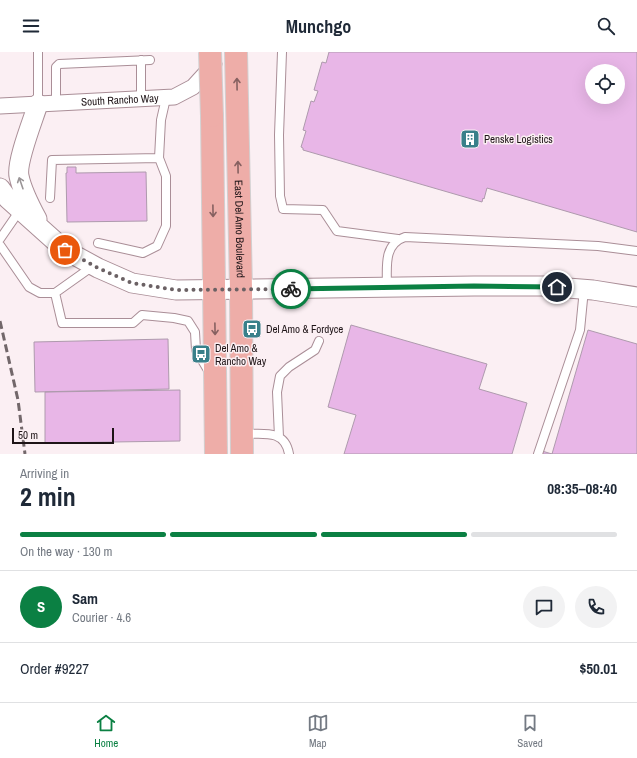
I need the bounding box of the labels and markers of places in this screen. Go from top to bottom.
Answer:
building icon: Penske Logistics [459,128,481,150]
place label: Penske Logistics [484,132,553,146]
pin [48,233,82,267]
pin [540,270,574,304]
bus stop icon: Del Amo & Fordyce [241,318,263,340]
place label: Del Amo & Fordyce [266,322,343,336]
place label: Del Amo & Rancho Way [215,341,267,368]
bus stop icon: Del Amo & Rancho Way [190,343,212,365]

